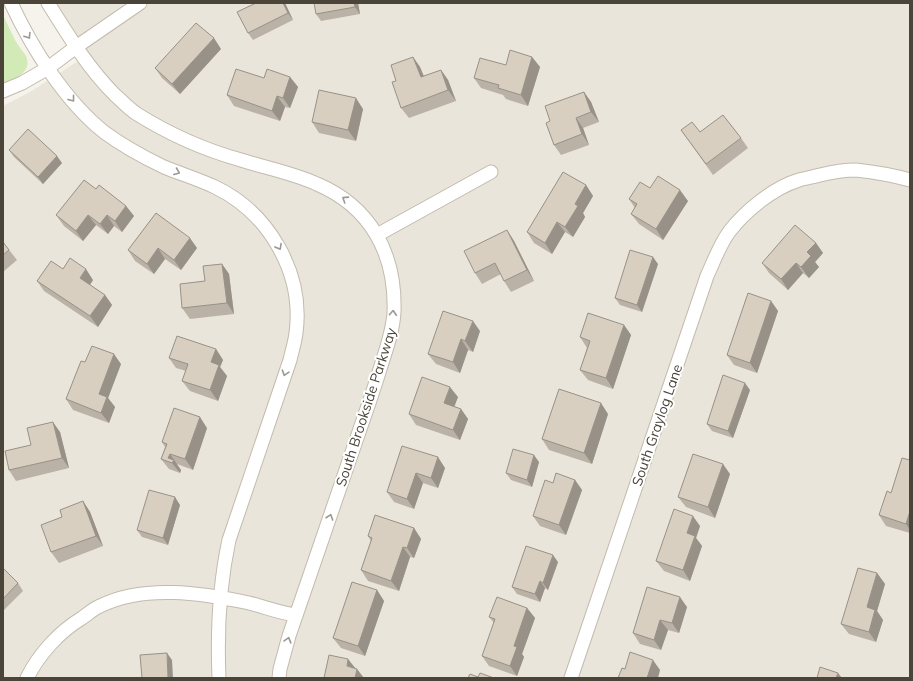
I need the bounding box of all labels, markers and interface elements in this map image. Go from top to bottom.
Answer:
one-way arrow [23,32,31,39]
one-way arrow [67,95,74,102]
one-way arrow [174,168,181,176]
one-way arrow [342,196,349,204]
one-way arrow [275,243,282,251]
one-way arrow [389,310,398,316]
street label: South Brookside Parkway [332,325,400,489]
street label: South Graylog Lane [628,362,686,488]
one-way arrow [282,369,290,376]
one-way arrow [325,514,334,521]
one-way arrow [283,637,292,644]

